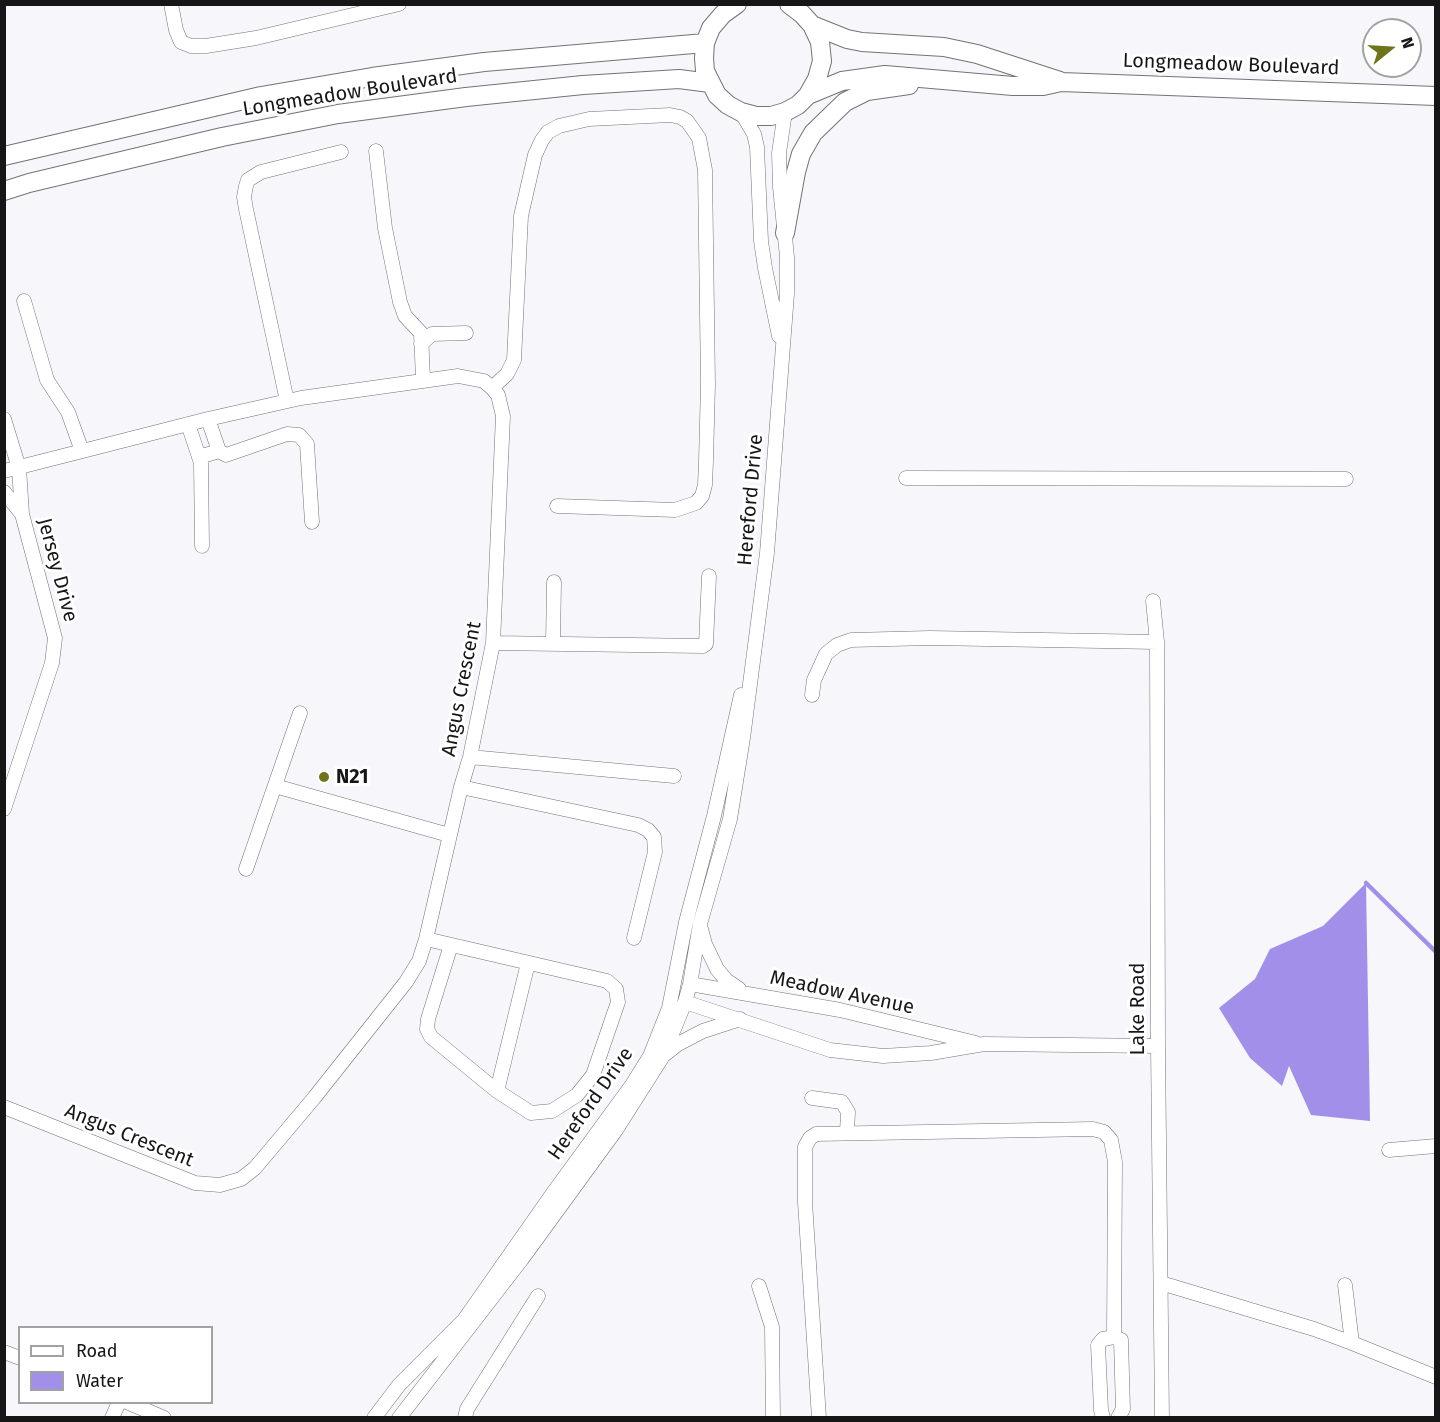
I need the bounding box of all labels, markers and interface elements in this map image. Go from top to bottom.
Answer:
north arrow [1362,18,1422,78]
text: N [1397,35,1418,51]
street label: Longmeadow Boulevard [1122,49,1340,81]
street label: Longmeadow Boulevard [241,64,459,122]
street label: Hereford Drive [733,433,769,567]
street label: Jersey Drive [32,515,82,625]
street label: Angus Crescent [437,620,487,758]
place label: N21 [336,765,368,789]
marker: N21 [317,770,331,784]
street label: Lake Road [1126,962,1150,1056]
street label: Meadow Avenue [768,966,916,1020]
street label: Hereford Drive [543,1043,639,1165]
street label: Angus Crescent [61,1099,197,1173]
legend [18,1326,213,1404]
text: Road [76,1340,118,1362]
text: Water [76,1370,123,1392]

